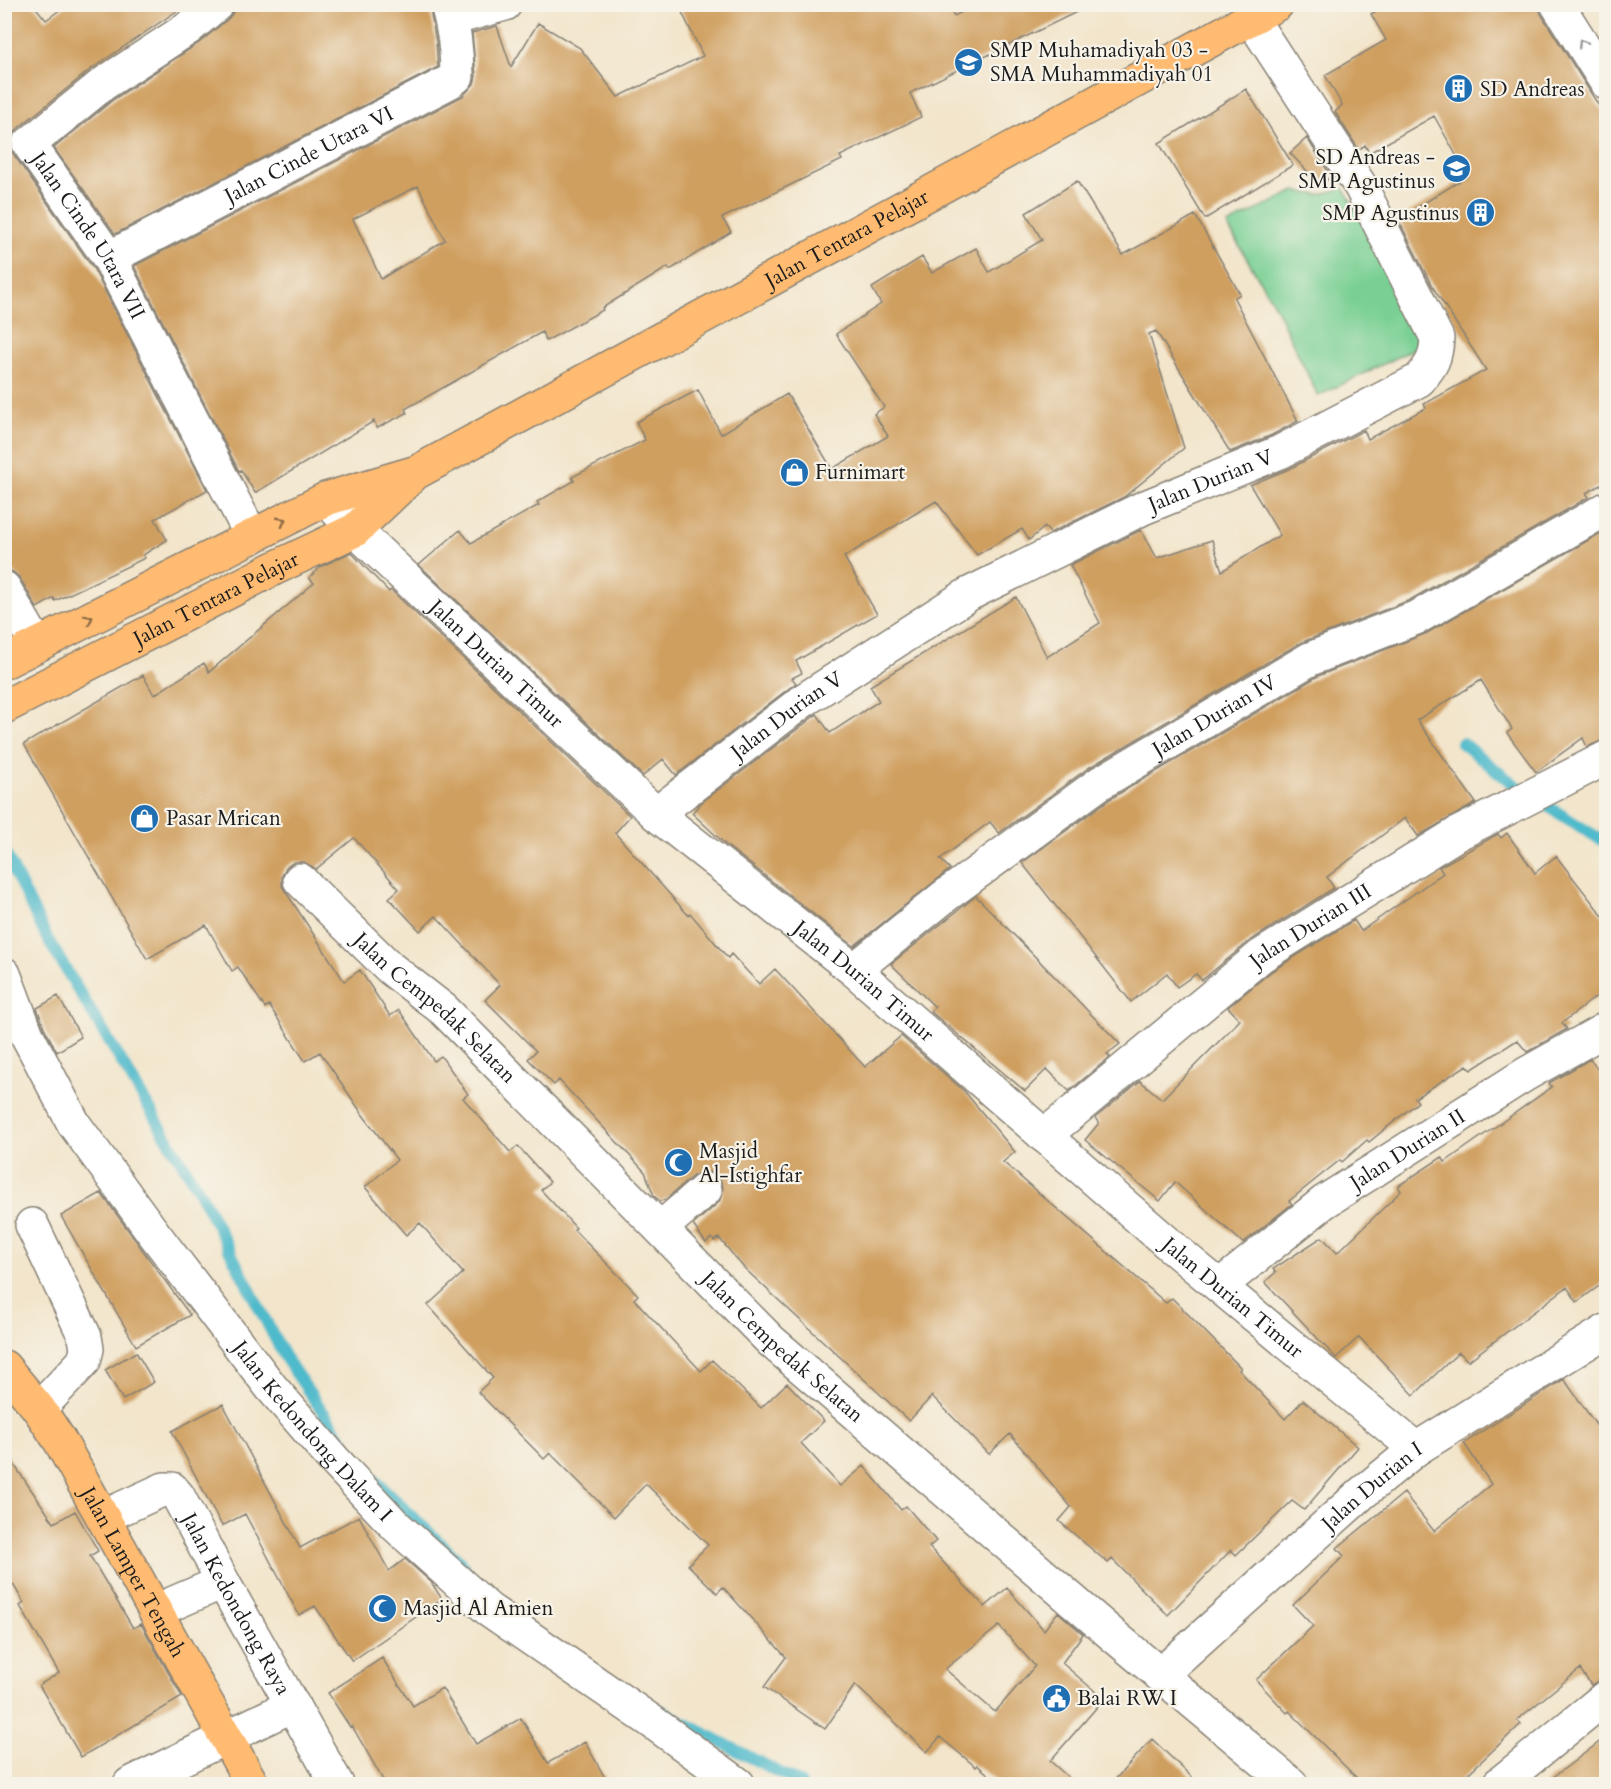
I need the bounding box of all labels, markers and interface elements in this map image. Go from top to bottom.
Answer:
place label: SMP Muhamadiyah 03 - SMA Muhammadiyah 01 [990,36,1213,89]
one-way arrow [1578,39,1589,50]
school or university icon: SMP Muhamadiyah 03 - SMA Muhammadiyah 01 [953,46,985,78]
building icon: SD Andreas [1443,73,1475,105]
place label: SD Andreas [1480,75,1585,104]
street label: Jalan Cinde Utara VI [217,99,398,212]
place label: SD Andreas - SMP Agustinus [1298,143,1435,196]
street label: Jalan Cinde Utara VII [22,144,152,324]
school or university icon: SD Andreas - SMP Agustinus [1440,153,1472,185]
street label: Jalan Tentara Pelajar [757,182,934,296]
building icon: SMP Agustinus [1464,197,1496,229]
place label: SMP Agustinus [1322,199,1459,228]
street label: Jalan Durian V [1141,442,1278,520]
shop icon: Furnimart [778,456,810,488]
place label: Furnimart [815,458,905,487]
one-way arrow [276,517,286,528]
street label: Jalan Tentara Pelajar [126,545,304,655]
street label: Jalan Durian Timur [420,591,570,735]
one-way arrow [83,614,94,626]
street label: Jalan Durian V [723,664,849,768]
street label: Jalan Durian IV [1145,668,1283,765]
shop icon: Pasar Mrican [129,802,161,834]
place label: Pasar Mrican [166,804,281,833]
street label: Jalan Durian III [1241,877,1377,977]
street label: Jalan Durian Timur [785,912,941,1049]
street label: Jalan Cempedak Selatan [345,924,523,1090]
street label: Jalan Durian II [1342,1102,1471,1199]
place label: Masjid Al-Istighfar [699,1137,802,1190]
mosque icon: Masjid Al-Istighfar [662,1147,694,1179]
street label: Jalan Durian Timur [1153,1229,1309,1365]
street label: Jalan Cempedak Selatan [693,1263,870,1430]
street label: Jalan Kedondong Dalam I [224,1332,399,1528]
street label: Jalan Durian I [1313,1435,1428,1540]
street label: Jalan Lamper Tengah [72,1479,192,1663]
street label: Jalan Kedondong Raya [173,1505,298,1700]
mosque icon: Masjid Al Amien [366,1592,398,1624]
place label: Masjid Al Amien [403,1594,554,1623]
public building icon: Balai RW I [1040,1682,1072,1714]
place label: Balai RW I [1077,1684,1177,1713]

